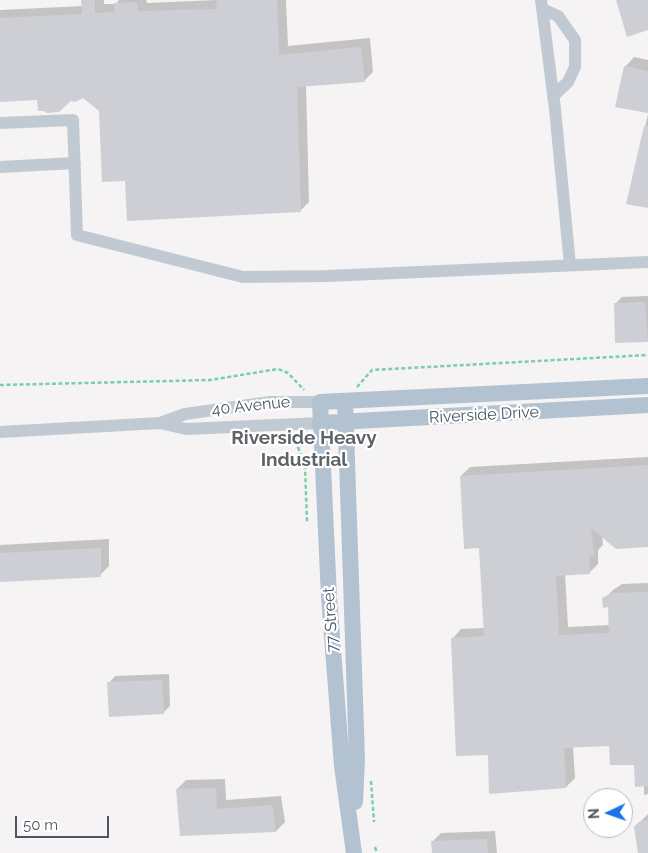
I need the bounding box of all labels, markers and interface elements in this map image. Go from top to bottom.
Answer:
street label: 40 Avenue [211,392,291,420]
street label: Riverside Drive [429,403,539,427]
district label: Riverside Heavy Industrial [231,427,377,471]
street label: 77 Street [319,587,343,653]
north arrow [583,788,633,838]
scale bar [18,806,111,838]
text: N [586,808,602,819]
text: 50 m [23,816,58,834]

